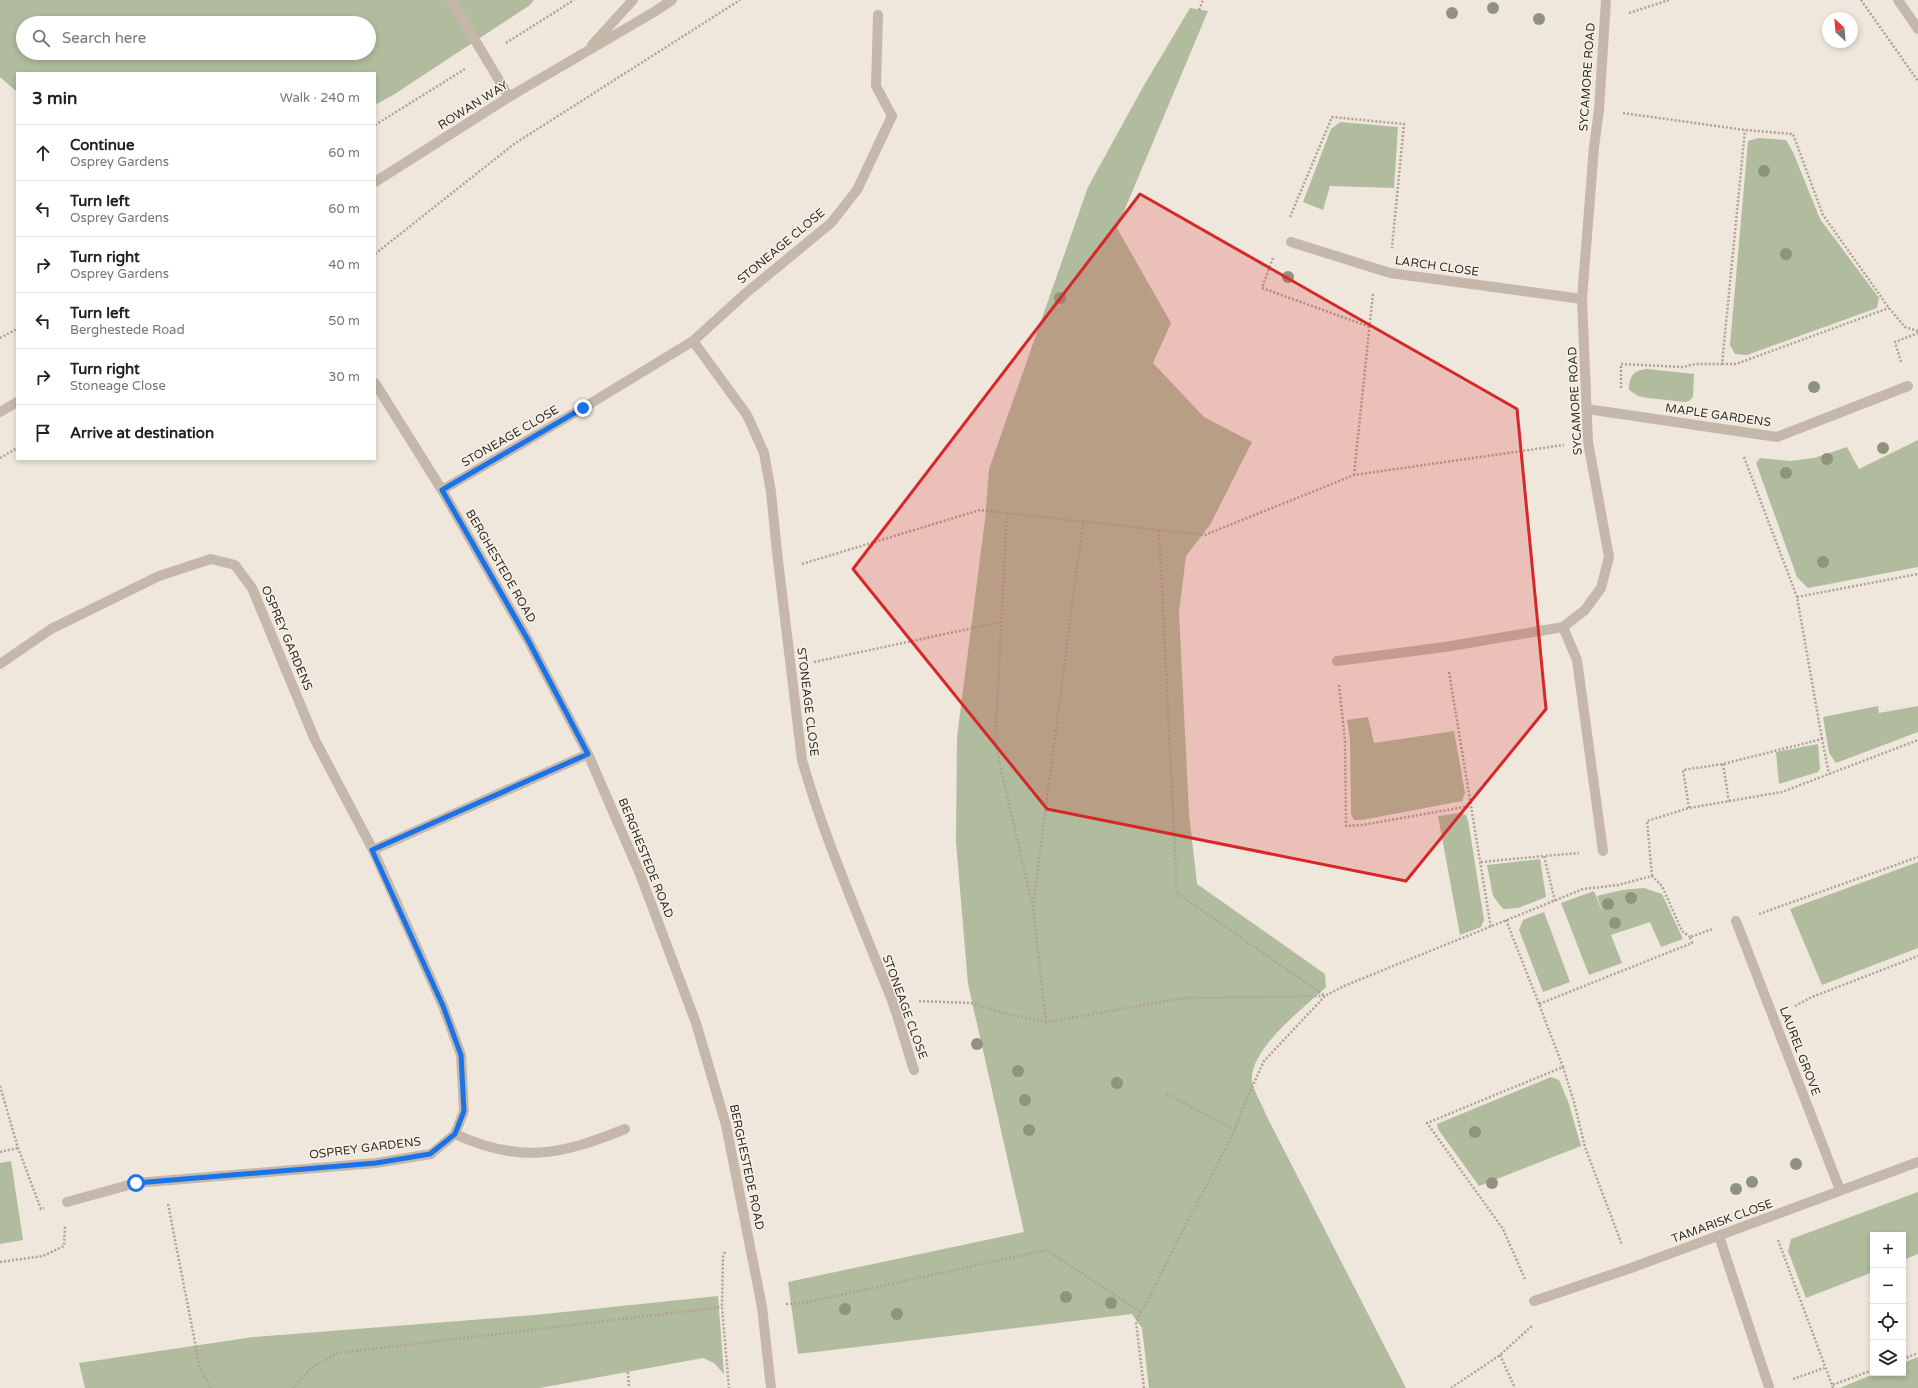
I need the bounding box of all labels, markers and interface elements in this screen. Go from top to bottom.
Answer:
north arrow [1822,12,1858,48]
search box [16,16,376,60]
street label: SYCAMORE ROAD [1576,22,1598,132]
icon: search [30,27,52,49]
text: Search here [62,29,146,47]
street label: ROWAN WAY [435,78,511,132]
text: 3 min [32,88,77,109]
text: Walk · 240 m [280,90,360,106]
text: Continue [70,136,134,154]
icon: ahead [32,142,54,164]
text: 60 m [328,145,360,161]
text: Osprey Gardens [70,154,169,170]
text: Turn left [70,192,130,210]
icon: left [32,198,54,220]
text: 60 m [328,201,360,217]
street label: STONEAGE CLOSE [734,205,828,287]
text: Osprey Gardens [70,210,169,226]
text: Turn right [70,248,140,266]
street label: LARCH CLOSE [1394,253,1480,279]
icon: right [32,254,54,276]
text: 40 m [328,257,360,273]
text: Osprey Gardens [70,266,169,282]
text: Turn left [70,304,130,322]
icon: left [32,310,54,332]
text: 50 m [328,313,360,329]
text: Berghestede Road [70,322,185,338]
street label: SYCAMORE ROAD [1565,346,1585,456]
text: Turn right [70,360,140,378]
icon: right [32,366,54,388]
text: 30 m [328,369,360,385]
text: Stoneage Close [70,378,166,394]
route end [574,399,592,417]
street label: MAPLE GARDENS [1664,401,1772,429]
street label: STONEAGE CLOSE [459,402,561,469]
icon: arrive [32,422,54,444]
text: Arrive at destination [70,424,214,442]
street label: BERGHESTEDE ROAD [463,507,539,625]
street label: OSPREY GARDENS [259,584,315,692]
street label: STONEAGE CLOSE [794,647,822,758]
street label: BERGHESTEDE ROAD [616,796,676,920]
street label: STONEAGE CLOSE [880,953,930,1061]
street label: LAUREL GROVE [1777,1005,1823,1098]
street label: BERGHESTEDE ROAD [727,1103,767,1231]
street label: OSPREY GARDENS [308,1134,422,1162]
route start [127,1174,145,1192]
street label: TAMARISK CLOSE [1670,1196,1775,1246]
map controls [1870,1232,1906,1376]
button: + [1870,1232,1906,1268]
button: − [1870,1268,1906,1304]
button: locate [1870,1304,1906,1340]
button: layers [1870,1340,1906,1376]

